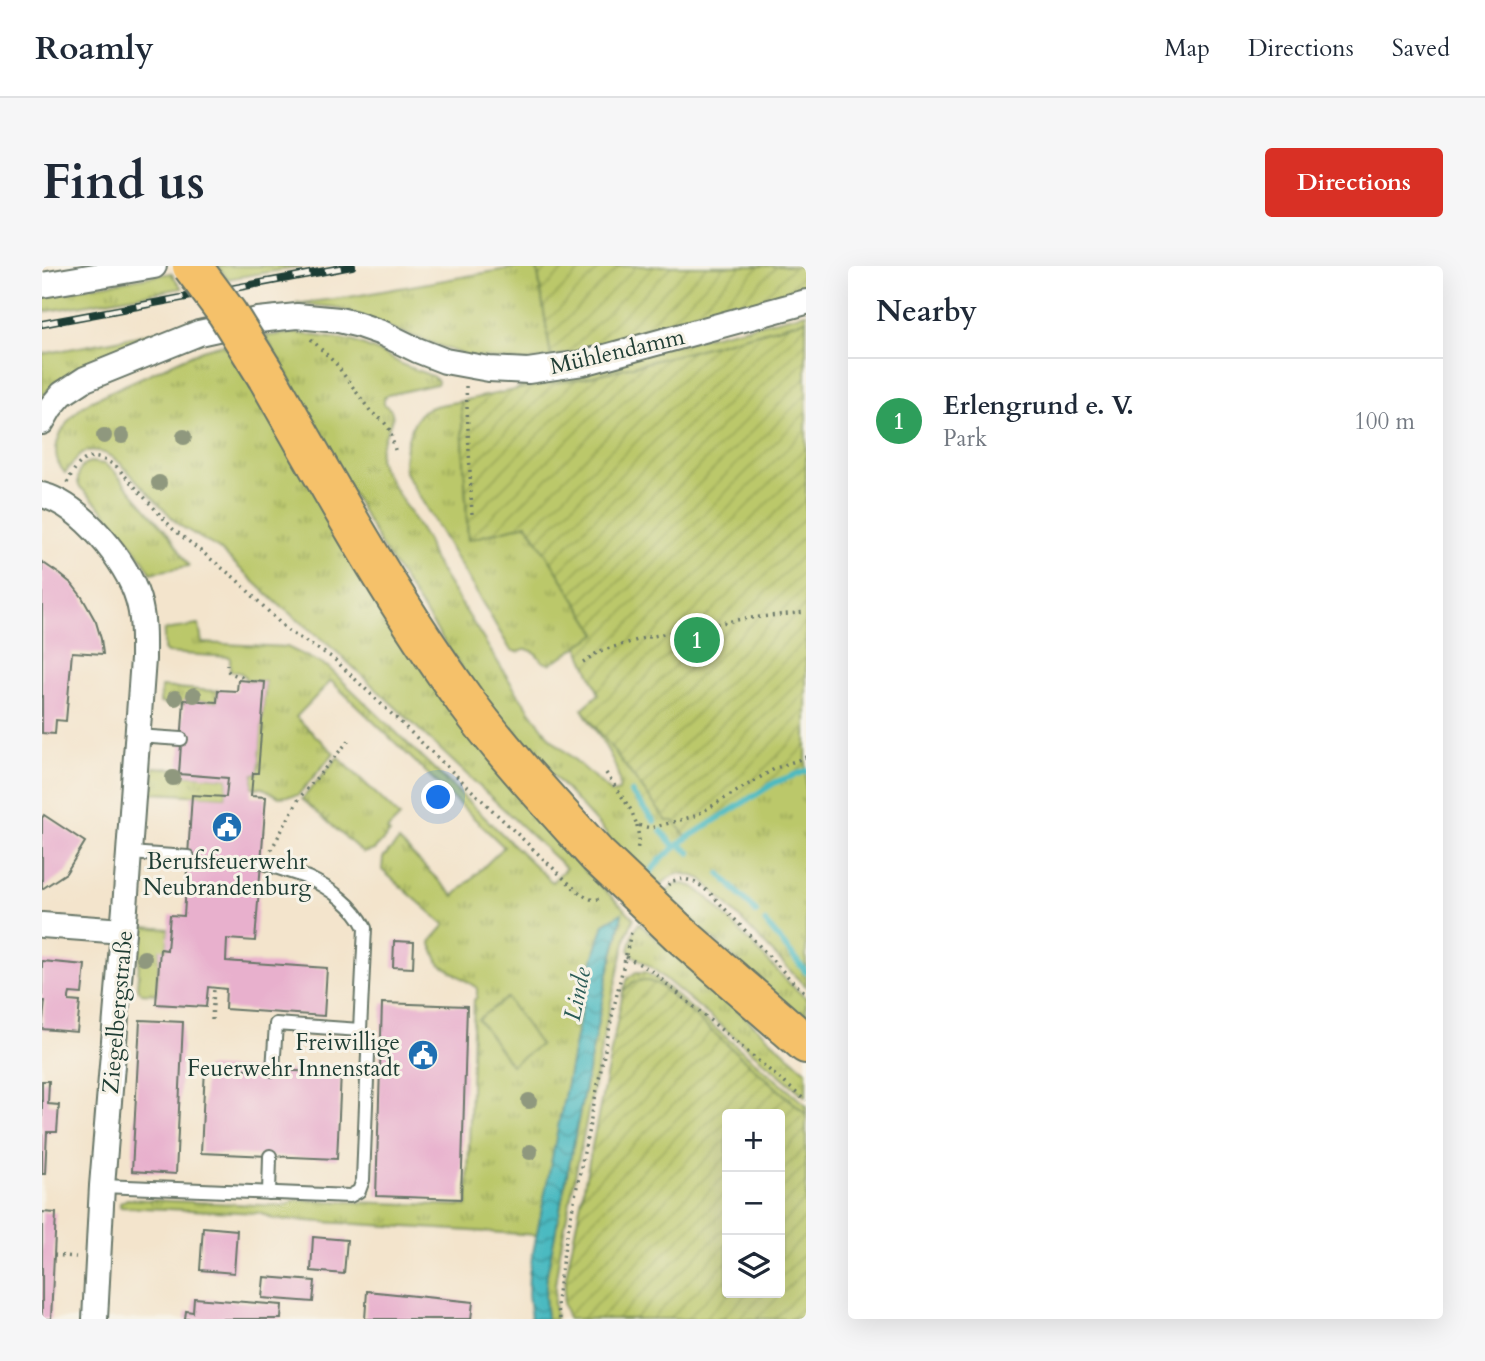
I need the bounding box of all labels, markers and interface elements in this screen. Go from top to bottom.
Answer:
text: Roamly [35,26,154,71]
text: Map [1164,32,1210,65]
text: Directions [1248,32,1354,65]
text: Saved [1392,32,1450,65]
button: Directions [1265,148,1443,217]
text: Find us [42,149,205,216]
text: Nearby [876,291,977,332]
street label: Mühlendamm [547,321,688,382]
text: Erlengrund e. V. [943,388,1134,423]
text: 1 [893,406,905,437]
text: 100 m [1354,406,1415,437]
text: Park [943,423,987,454]
pin: 1 [674,614,720,666]
your location [421,780,455,814]
public building icon: Berufsfeuerwehr Neubrandenburg [210,810,244,844]
place label: Berufsfeuerwehr Neubrandenburg [143,846,311,903]
street label: Ziegelbergstraße [95,929,140,1095]
water label: Linde [556,964,599,1024]
place label: Freiwillige Feuerwehr Innenstadt [187,1027,400,1084]
public building icon: Freiwillige Feuerwehr Innenstadt [406,1038,440,1072]
map controls [722,1109,785,1298]
button: + [722,1109,785,1172]
button: − [722,1172,785,1235]
button: layers [722,1235,785,1298]

